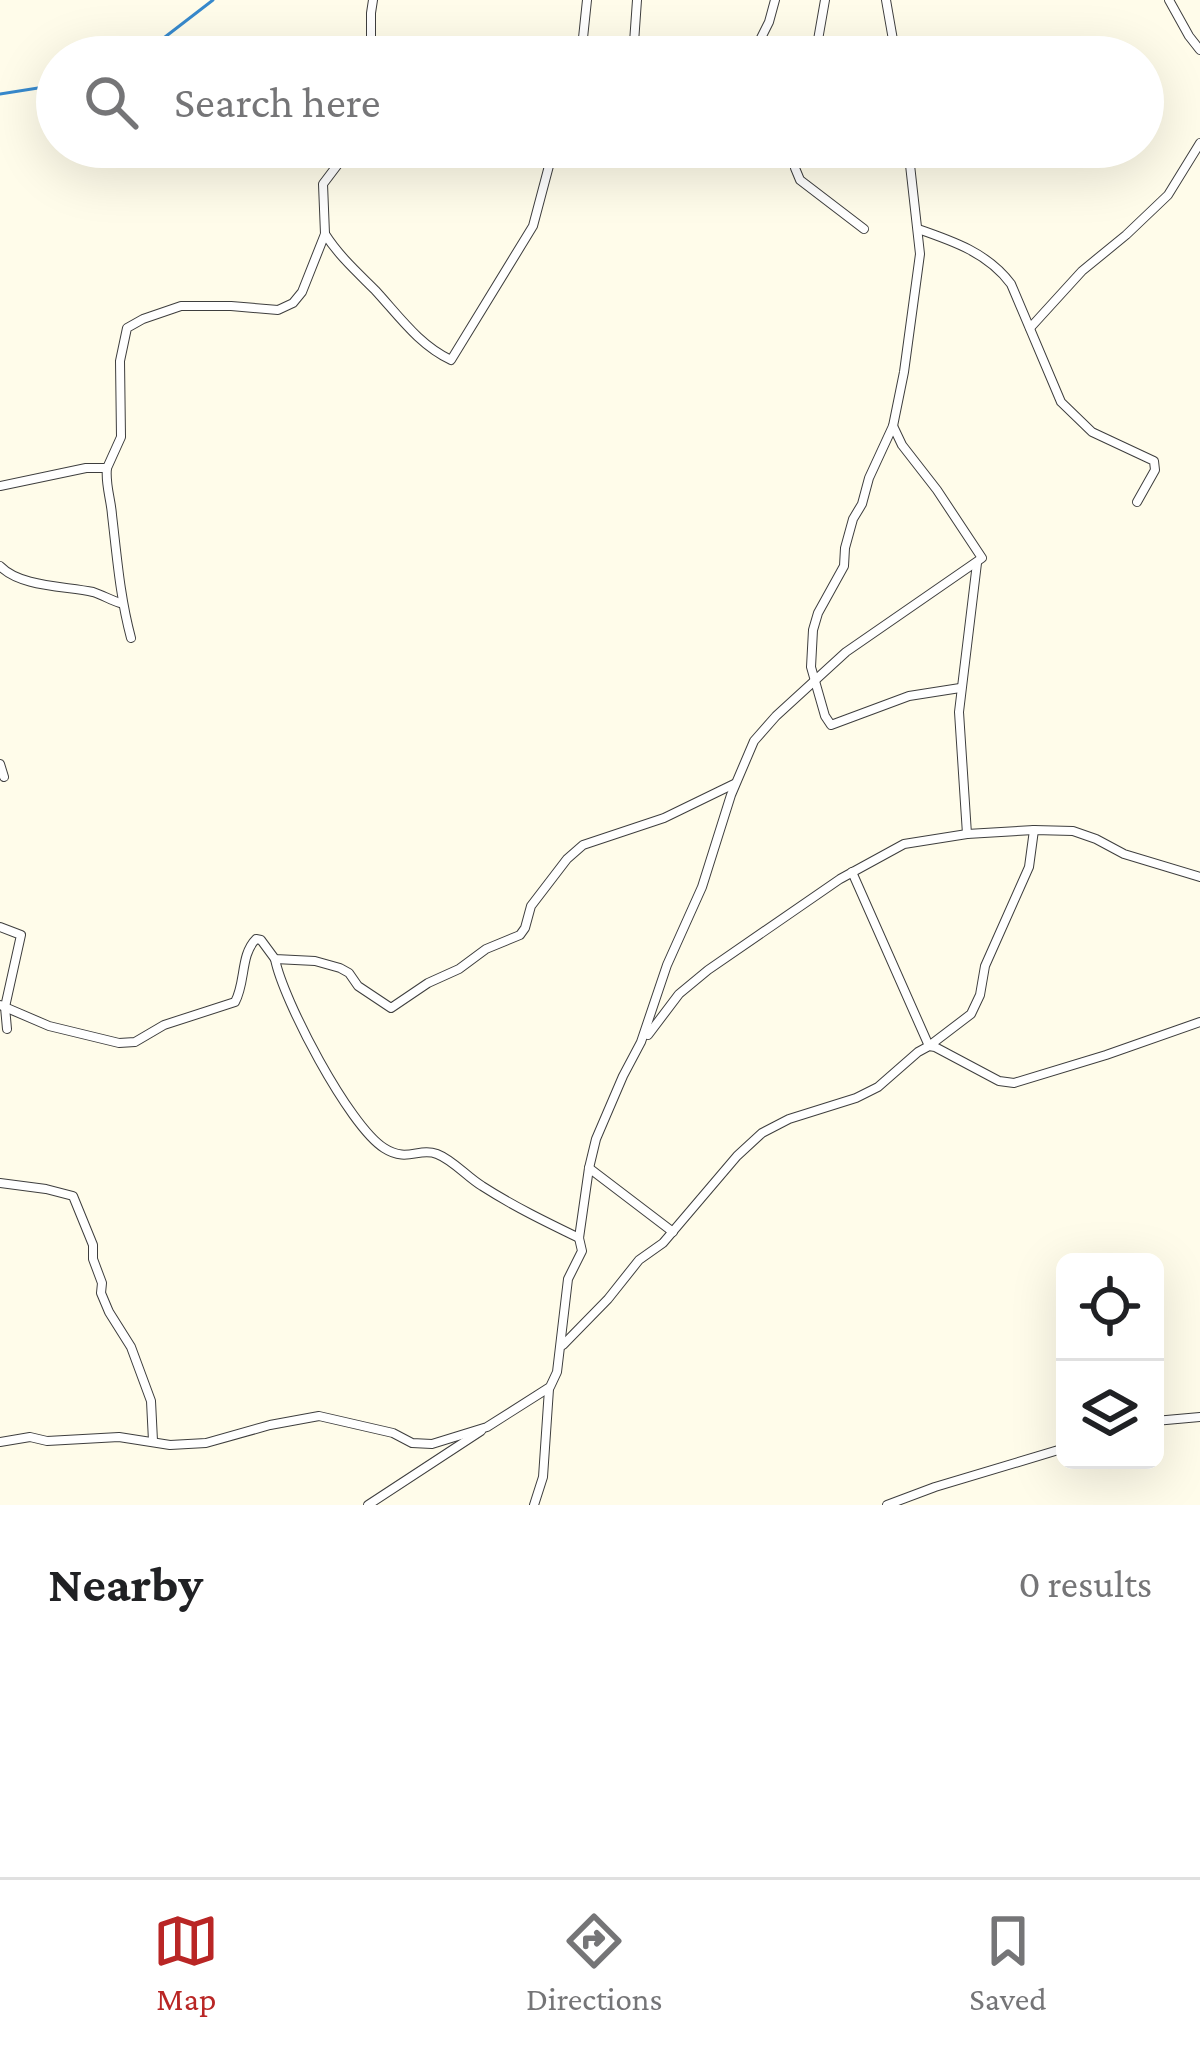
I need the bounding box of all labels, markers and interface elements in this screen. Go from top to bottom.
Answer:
search box [36,36,1164,168]
icon: search [78,69,144,135]
text: Search here [174,77,381,127]
map controls [1056,1253,1164,1469]
button: locate [1056,1253,1164,1361]
button: layers [1056,1361,1164,1469]
text: Nearby [48,1555,203,1612]
text: 0 results [1018,1562,1152,1605]
tab: Map [153,1908,219,2017]
tab: Directions [526,1908,663,2017]
tab: Saved [969,1908,1047,2017]

